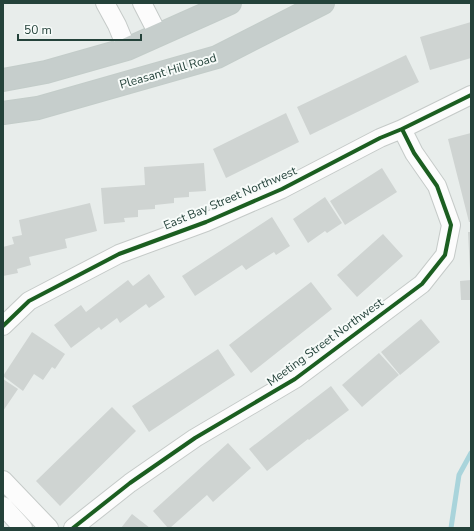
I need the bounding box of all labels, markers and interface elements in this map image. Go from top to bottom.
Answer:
scale bar [18,16,141,42]
text: 50 m [24,22,52,38]
street label: Pleasant Hill Road [118,50,218,92]
street label: East Bay Street Northwest [161,162,300,233]
street label: Meeting Street Northwest [264,294,387,390]

